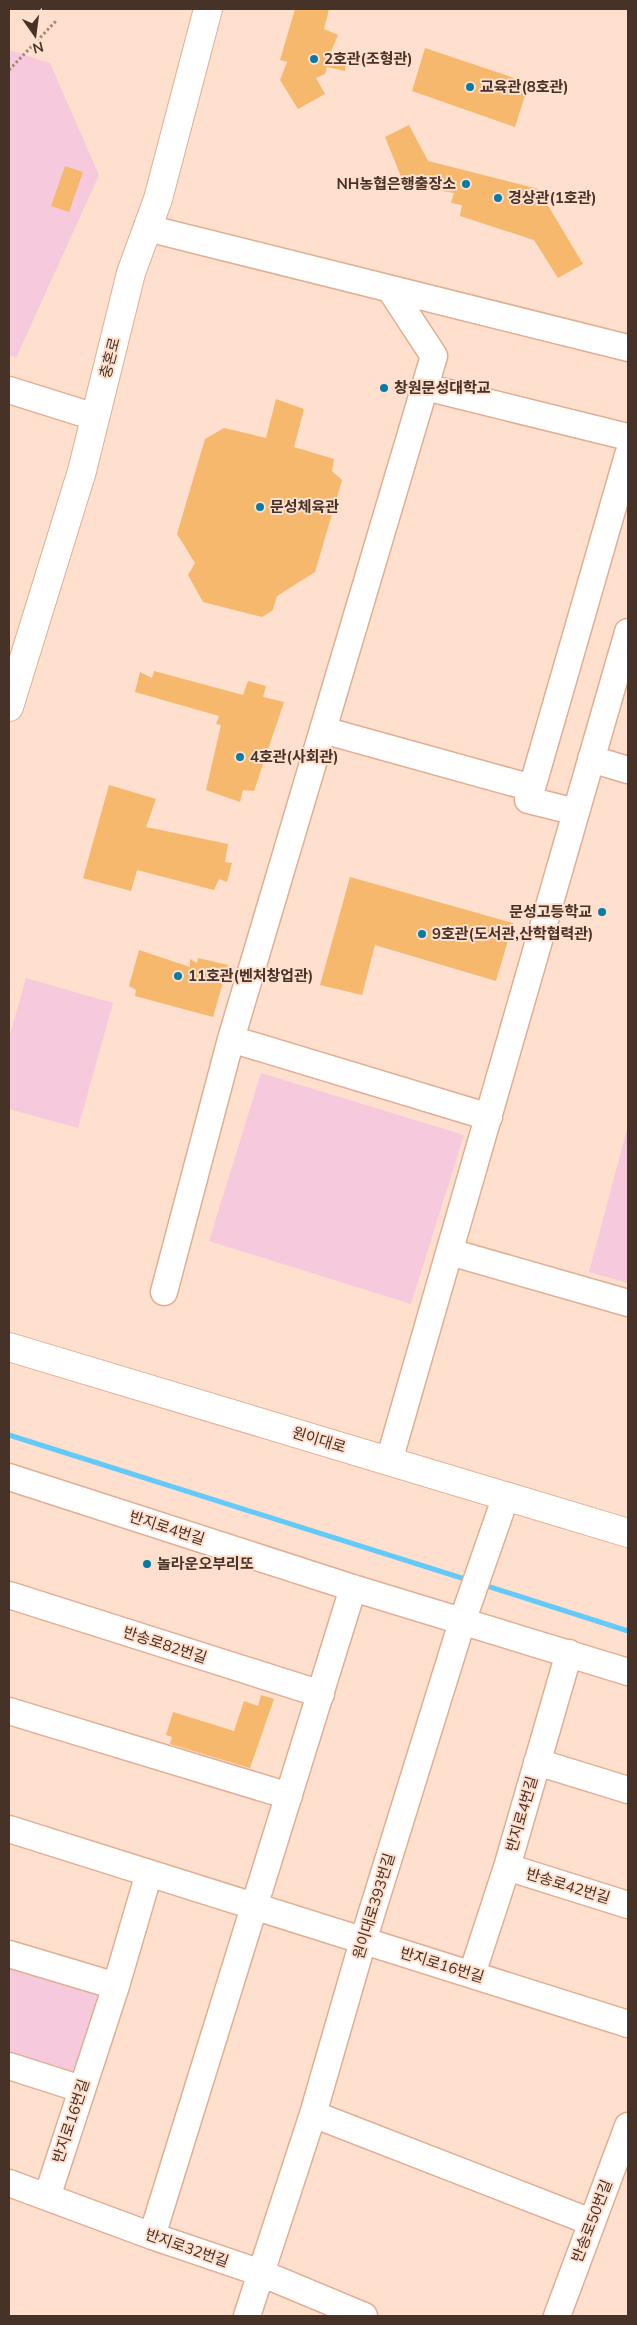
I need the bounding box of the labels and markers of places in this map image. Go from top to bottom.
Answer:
place label: 2호관(조형관) [324,49,413,68]
marker: 2호관(조형관) [308,53,320,65]
place label: 교육관(8호관) [480,77,569,96]
marker: 교육관(8호관) [464,81,476,93]
place label: NH농협은행출장소 [336,174,456,193]
marker: NH농협은행출장소 [460,178,472,190]
place label: 경상관(1호관) [508,188,597,207]
marker: 경상관(1호관) [492,192,504,204]
place label: 창원문성대학교 [394,378,491,397]
marker: 창원문성대학교 [378,382,390,394]
place label: 문성체육관 [270,497,339,516]
marker: 문성체육관 [254,501,266,513]
place label: 4호관(사회관) [250,747,339,766]
marker: 4호관(사회관) [234,751,246,763]
place label: 문성고등학교 [509,902,592,921]
marker: 문성고등학교 [596,906,608,918]
place label: 9호관(도서관,산학협력관) [432,924,593,943]
marker: 9호관(도서관,산학협력관) [416,928,428,940]
place label: 11호관(벤처창업관) [188,966,313,985]
marker: 11호관(벤처창업관) [172,970,184,982]
place label: 놀라운오부리또 [157,1554,254,1573]
marker: 놀라운오부리또 [141,1558,153,1570]

